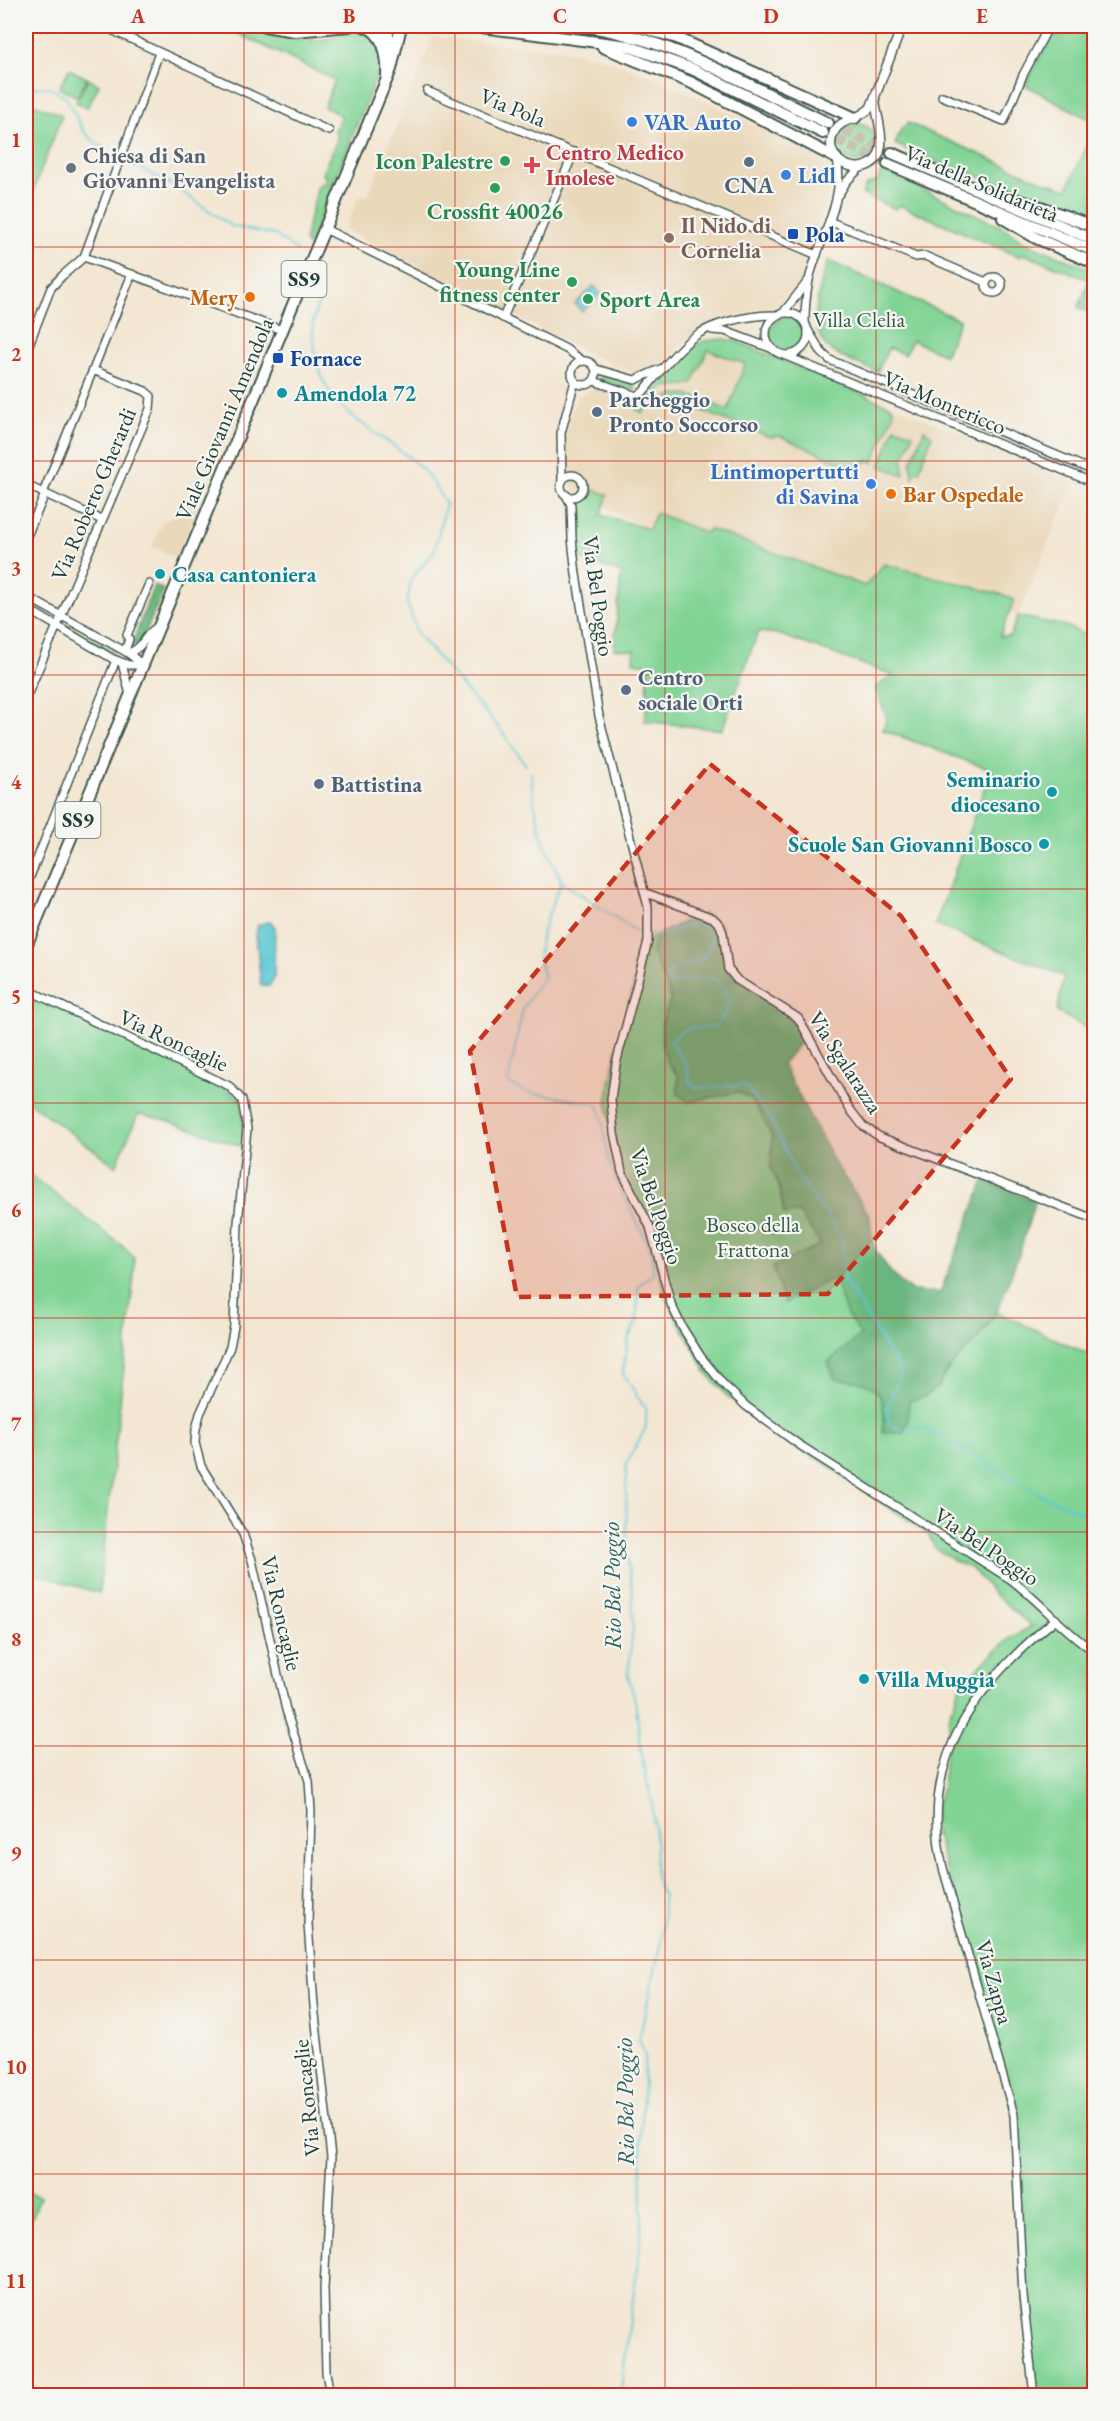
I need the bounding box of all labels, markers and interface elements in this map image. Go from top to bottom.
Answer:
text: A [130,3,146,29]
text: B [343,3,355,29]
text: C [553,3,567,29]
text: D [763,3,779,29]
text: E [976,3,988,29]
street label: Via Pola [476,81,550,134]
place label: VAR Auto [644,108,741,137]
marker: VAR Auto [625,115,639,129]
text: 1 [11,127,21,153]
place label: Centro Medico Imolese [546,138,684,192]
street label: Via della Solidarietà [900,138,1063,229]
place label: Chiesa di San Giovanni Evangelista [83,141,276,195]
place label: Icon Palestre [376,147,493,176]
marker: Icon Palestre [498,154,512,168]
marker: CNA [742,155,756,169]
marker: Centro Medico Imolese [523,156,541,174]
marker: Chiesa di San Giovanni Evangelista [64,161,78,175]
place label: Lidl [798,161,836,190]
marker: Lidl [779,168,793,182]
place label: CNA [725,171,774,200]
marker: Crossfit 40026 [488,181,502,195]
place label: Crossfit 40026 [427,197,563,226]
place label: Il Nido di Cornelia [681,211,772,265]
place label: Pola [805,220,845,249]
marker: Pola [786,227,800,241]
marker: Il Nido di Cornelia [662,231,676,245]
place label: Young Line fitness center [439,255,561,309]
road number: SS9 [282,261,326,297]
marker: Young Line fitness center [565,275,579,289]
place label: Mery [189,283,238,312]
place label: Sport Area [600,285,700,314]
marker: Mery [243,290,257,304]
marker: Sport Area [581,292,595,306]
park label: Villa Clelia [813,305,905,334]
street label: Viale Giovanni Amendola [168,313,281,525]
text: 2 [11,341,22,367]
place label: Fornace [290,344,362,373]
marker: Fornace [271,351,285,365]
street label: Via Montericco [879,364,1011,441]
place label: Amendola 72 [293,379,417,408]
place label: Parcheggio Pronto Soccorso [609,385,758,439]
marker: Amendola 72 [275,386,289,400]
street label: Via Roberto Gherardi [44,403,143,585]
marker: Parcheggio Pronto Soccorso [590,405,604,419]
place label: Lintimopertutti di Savina [710,457,859,511]
marker: Lintimopertutti di Savina [864,477,878,491]
place label: Bar Ospedale [903,480,1024,509]
marker: Bar Ospedale [884,487,898,501]
street label: Via Bel Poggio [576,534,621,658]
text: 3 [11,555,21,581]
place label: Casa cantoniera [172,560,317,589]
marker: Casa cantoniera [153,567,167,581]
place label: Centro sociale Orti [638,663,744,717]
marker: Centro sociale Orti [619,683,633,697]
place label: Seminario diocesano [947,765,1040,819]
text: 4 [11,769,22,795]
place label: Battistina [331,770,423,799]
marker: Battistina [312,777,326,791]
marker: Seminario diocesano [1045,785,1059,799]
road number: SS9 [56,802,100,838]
place label: Scuole San Giovanni Bosco [788,830,1032,859]
marker: Scuole San Giovanni Bosco [1037,837,1051,851]
text: 5 [11,983,21,1009]
street label: Via Roncaglie [114,1003,233,1079]
street label: Via Sgalarazza [802,1005,890,1119]
street label: Via Bel Poggio [623,1144,690,1268]
text: 6 [11,1197,22,1223]
park label: Bosco della Frattona [706,1210,800,1264]
text: 7 [11,1411,22,1437]
street label: Via Bel Poggio [928,1500,1045,1592]
water label: Rio Bel Poggio [595,1522,628,1650]
street label: Via Roncaglie [254,1553,309,1674]
text: 8 [11,1626,21,1652]
place label: Villa Muggia [876,1665,995,1694]
marker: Villa Muggia [857,1672,871,1686]
text: 9 [11,1840,22,1866]
street label: Via Zappa [969,1937,1020,2028]
street label: Via Roncaglie [286,2038,327,2158]
water label: Rio Bel Poggio [608,2038,641,2166]
text: 10 [5,2054,27,2080]
text: 11 [5,2268,27,2294]

